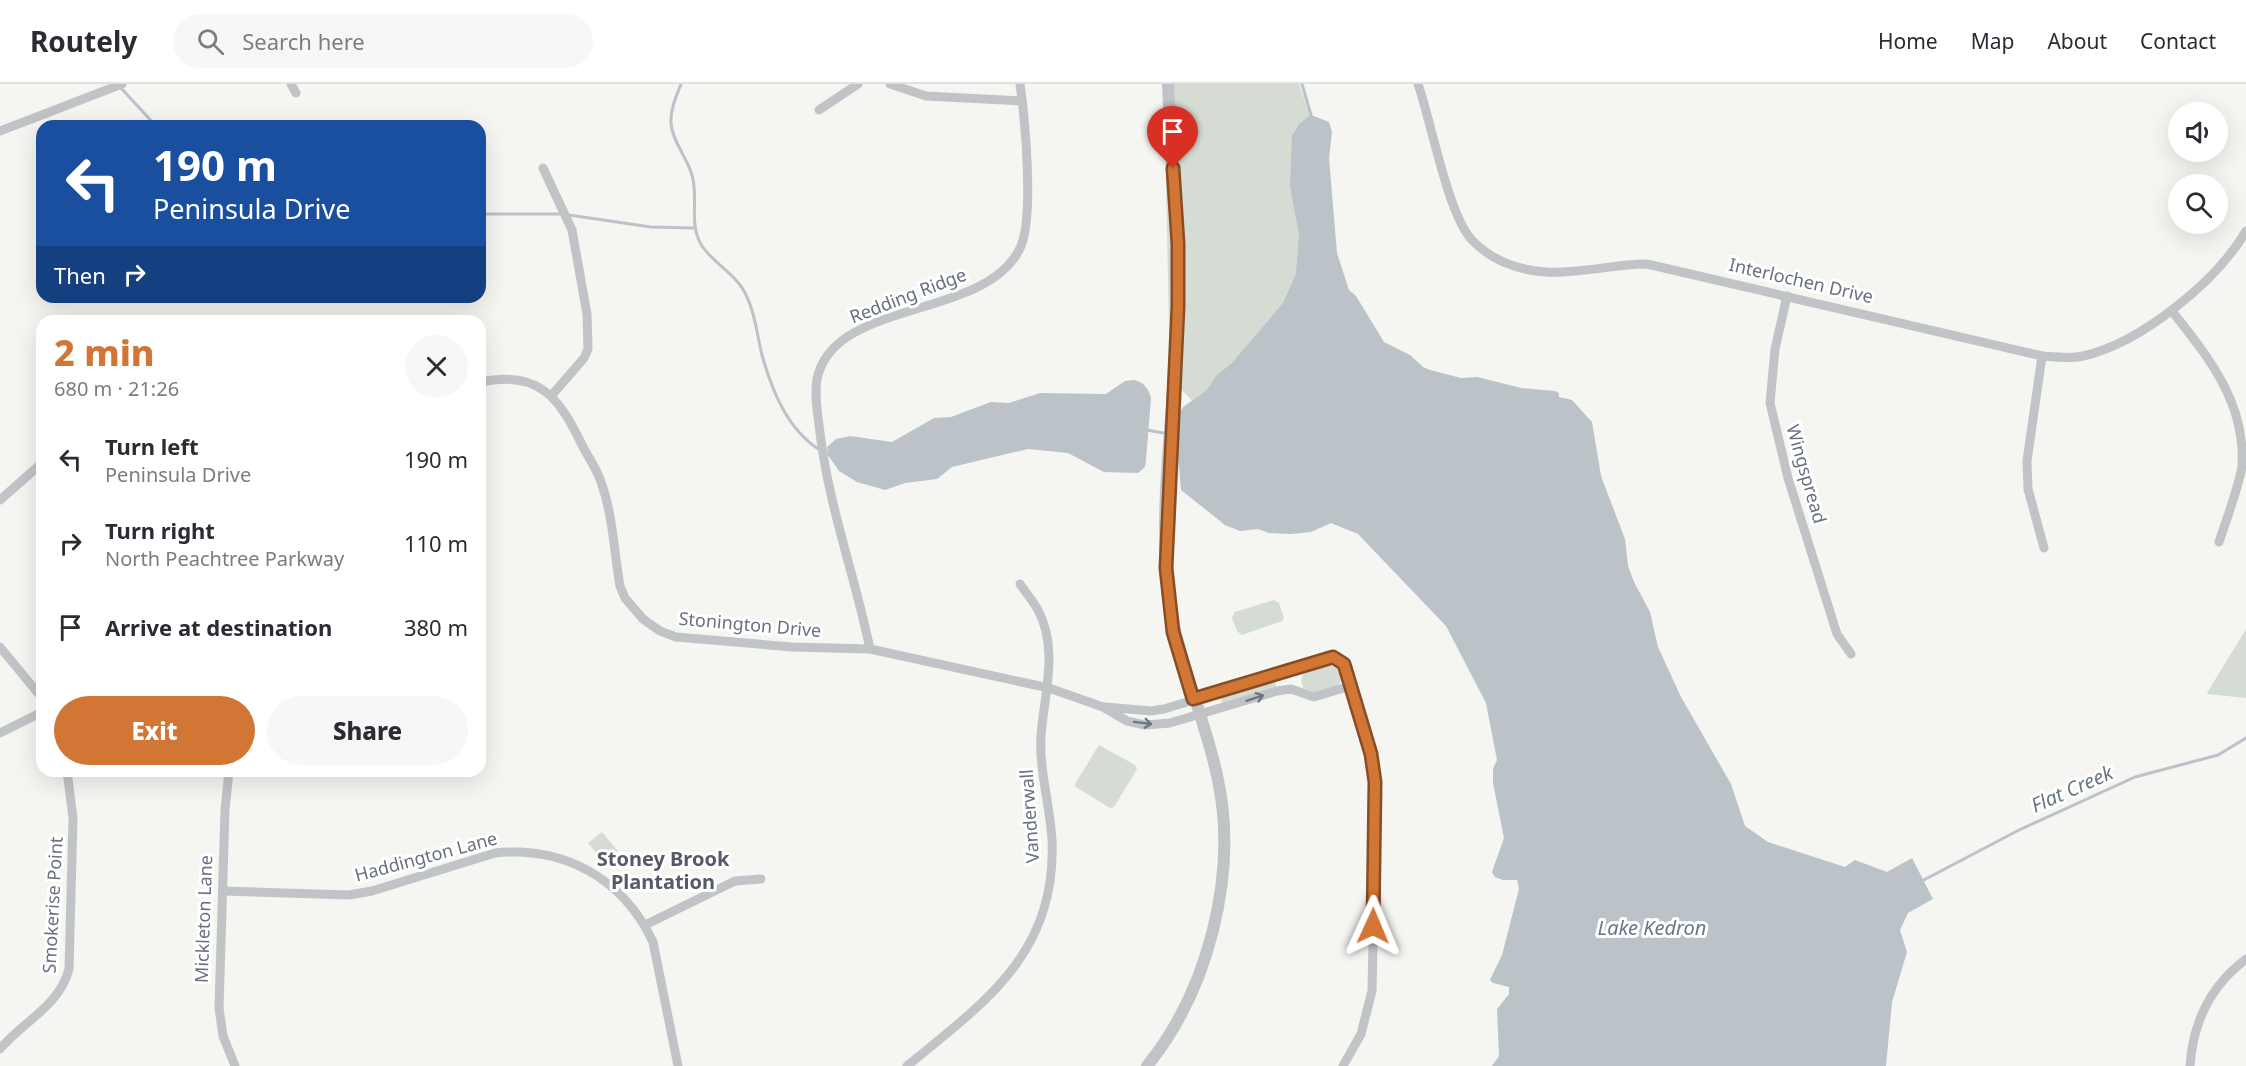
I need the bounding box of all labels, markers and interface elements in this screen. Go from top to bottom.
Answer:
search box [173,14,593,68]
text: Routely [30,22,137,60]
icon: search [194,25,227,58]
text: Search here [242,26,365,56]
text: Home [1878,27,1938,55]
text: Map [1971,27,2014,55]
text: About [2047,27,2107,55]
text: Contact [2140,27,2216,55]
map controls [2168,102,2228,234]
button: sound [2168,102,2228,162]
pin [1147,106,1198,168]
icon: arrive [1156,115,1189,148]
text: 190 m [153,136,277,193]
icon: left [54,144,132,222]
button: search [2168,174,2228,234]
text: Peninsula Drive [153,190,350,227]
street label: Interlochen Drive [1727,252,1876,308]
icon: right [118,258,151,291]
text: Then [54,260,106,290]
street label: Redding Ridge [846,262,969,328]
text: 2 min [54,328,155,377]
button: close [405,335,468,398]
text: 680 m · 21:26 [54,375,179,402]
street label: Wingspread [1781,422,1833,526]
text: Turn left [105,431,199,461]
icon: left [54,443,87,476]
text: 190 m [404,444,468,474]
text: Peninsula Drive [105,461,251,488]
text: Turn right [105,515,215,545]
icon: right [54,527,87,560]
text: 110 m [404,528,468,558]
text: North Peachtree Parkway [105,545,344,572]
street label: Stonington Drive [678,606,822,642]
icon: arrive [54,611,87,644]
text: Arrive at destination [105,612,332,642]
text: 380 m [404,612,468,642]
one-way arrow [1245,692,1264,703]
button: Exit [54,696,255,765]
button: Share [267,696,468,765]
one-way arrow [1133,718,1152,729]
water label: Flat Creek [2027,758,2118,819]
street label: Vanderwall [1014,768,1044,864]
street label: Haddington Lane [352,825,500,887]
street label: Smokerise Point [36,835,68,974]
district label: Stoney Brook Plantation [597,845,730,895]
street label: Mickleton Lane [189,855,217,983]
position arrow [1341,894,1405,958]
water label: Lake Kedron [1598,914,1706,941]

